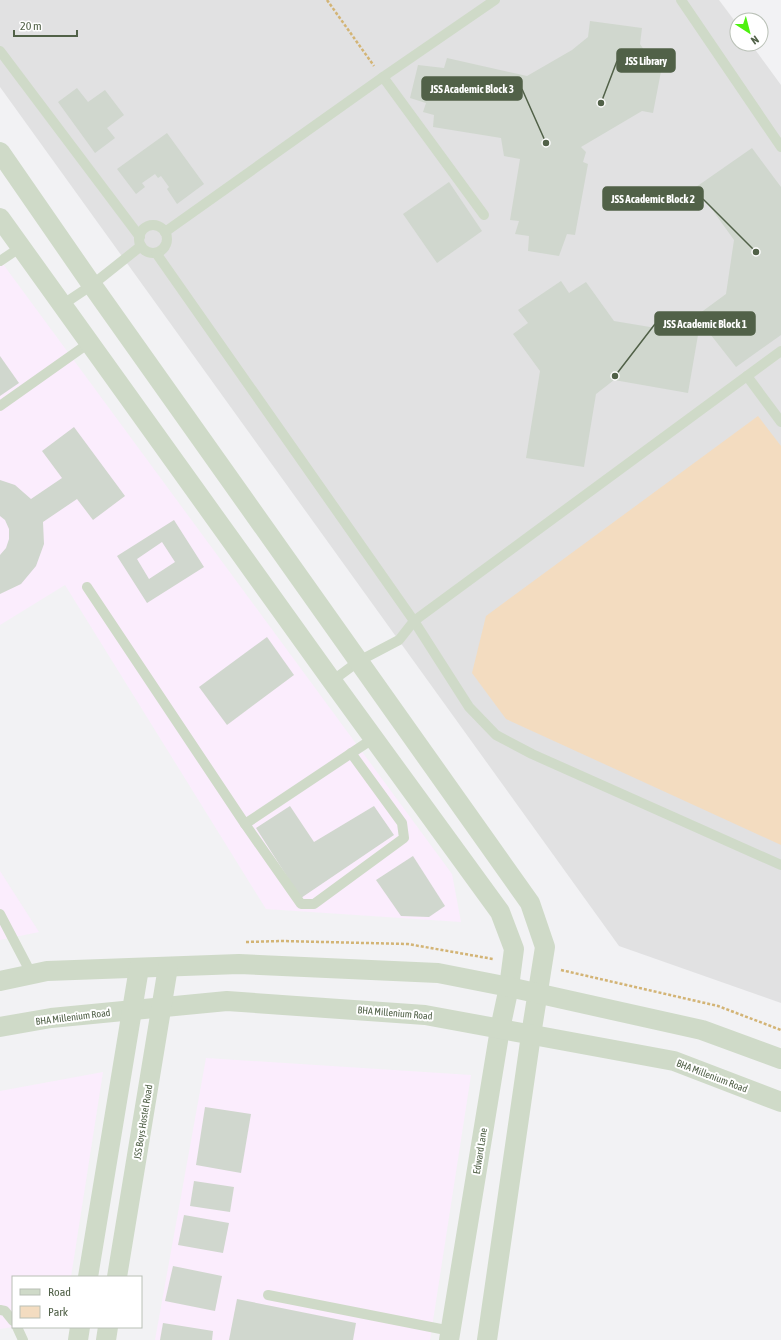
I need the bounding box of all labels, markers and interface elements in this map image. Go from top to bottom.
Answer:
scale bar [14,12,77,38]
north arrow [729,12,769,52]
text: 20 m [20,19,42,33]
text: N [749,33,761,47]
callout: JSS Library [617,49,675,72]
text: JSS Library [624,55,668,67]
callout: JSS Academic Block 3 [422,77,522,100]
text: JSS Academic Block 3 [429,83,514,95]
callout: JSS Academic Block 2 [603,187,703,210]
text: JSS Academic Block 2 [610,193,695,205]
callout: JSS Academic Block 1 [655,312,755,335]
text: JSS Academic Block 1 [662,318,747,330]
street label: BHA Millenium Road [357,1004,433,1022]
street label: BHA Millenium Road [35,1007,111,1027]
street label: BHA Millenium Road [675,1057,749,1095]
street label: JSS Boys Hostel Road [132,1083,154,1160]
street label: Edward Lane [471,1127,489,1175]
legend [12,1276,142,1328]
text: Road [48,1285,71,1299]
text: Park [48,1305,69,1319]

